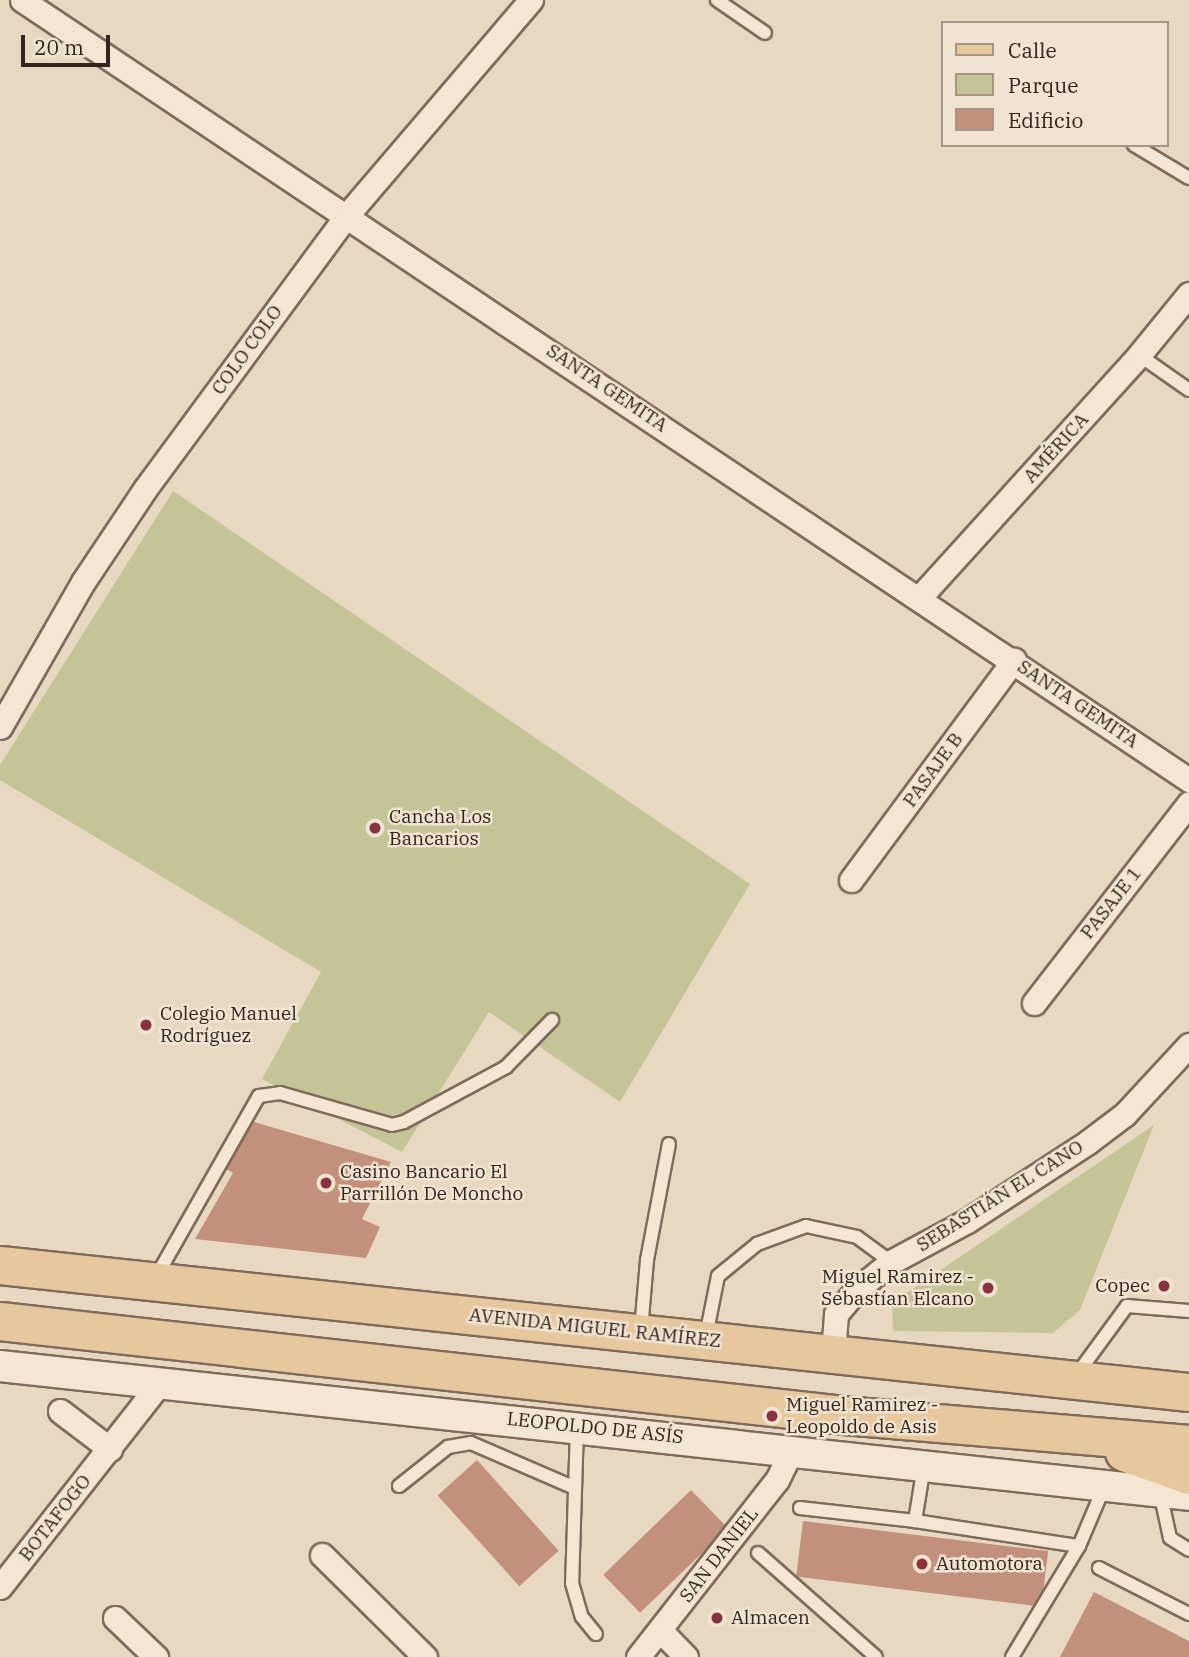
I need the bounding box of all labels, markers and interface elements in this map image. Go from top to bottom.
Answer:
scale bar [24,21,114,65]
legend [940,21,1168,147]
text: 20 m [34,33,84,61]
text: Calle [1008,36,1057,64]
text: Parque [1008,71,1078,99]
text: Edificio [1008,106,1083,134]
street label: COLO COLO [207,301,287,399]
street label: SANTA GEMITA [542,339,672,437]
street label: AMÉRICA [1019,408,1093,488]
street label: SANTA GEMITA [1013,655,1143,753]
street label: PASAJE B [898,728,968,812]
place label: Cancha Los Bancarios [389,806,491,850]
marker: Cancha Los Bancarios [367,820,383,836]
street label: PASAJE 1 [1076,862,1146,944]
place label: Colegio Manuel Rodríguez [160,1003,297,1047]
marker: Colegio Manuel Rodríguez [138,1017,154,1033]
street label: SEBASTIÁN EL CANO [912,1135,1088,1257]
place label: Casino Bancario El Parrillón De Moncho [340,1161,523,1205]
marker: Casino Bancario El Parrillón De Moncho [318,1175,334,1191]
place label: Miguel Ramirez - Sebastían Elcano [821,1266,974,1310]
place label: Copec [1095,1275,1150,1297]
marker: Copec [1156,1278,1172,1294]
marker: Miguel Ramirez - Sebastían Elcano [980,1280,996,1296]
street label: AVENIDA MIGUEL RAMÍREZ [468,1303,722,1353]
place label: Miguel Ramirez - Leopoldo de Asis [786,1394,938,1438]
street label: LEOPOLDO DE ASÍS [506,1407,684,1449]
marker: Miguel Ramirez - Leopoldo de Asis [764,1408,780,1424]
street label: BOTAFOGO [14,1470,96,1566]
street label: SAN DANIEL [675,1503,763,1607]
place label: Automotora [936,1553,1043,1575]
marker: Automotora [914,1556,930,1572]
place label: Almacen [731,1607,810,1629]
marker: Almacen [709,1610,725,1626]

